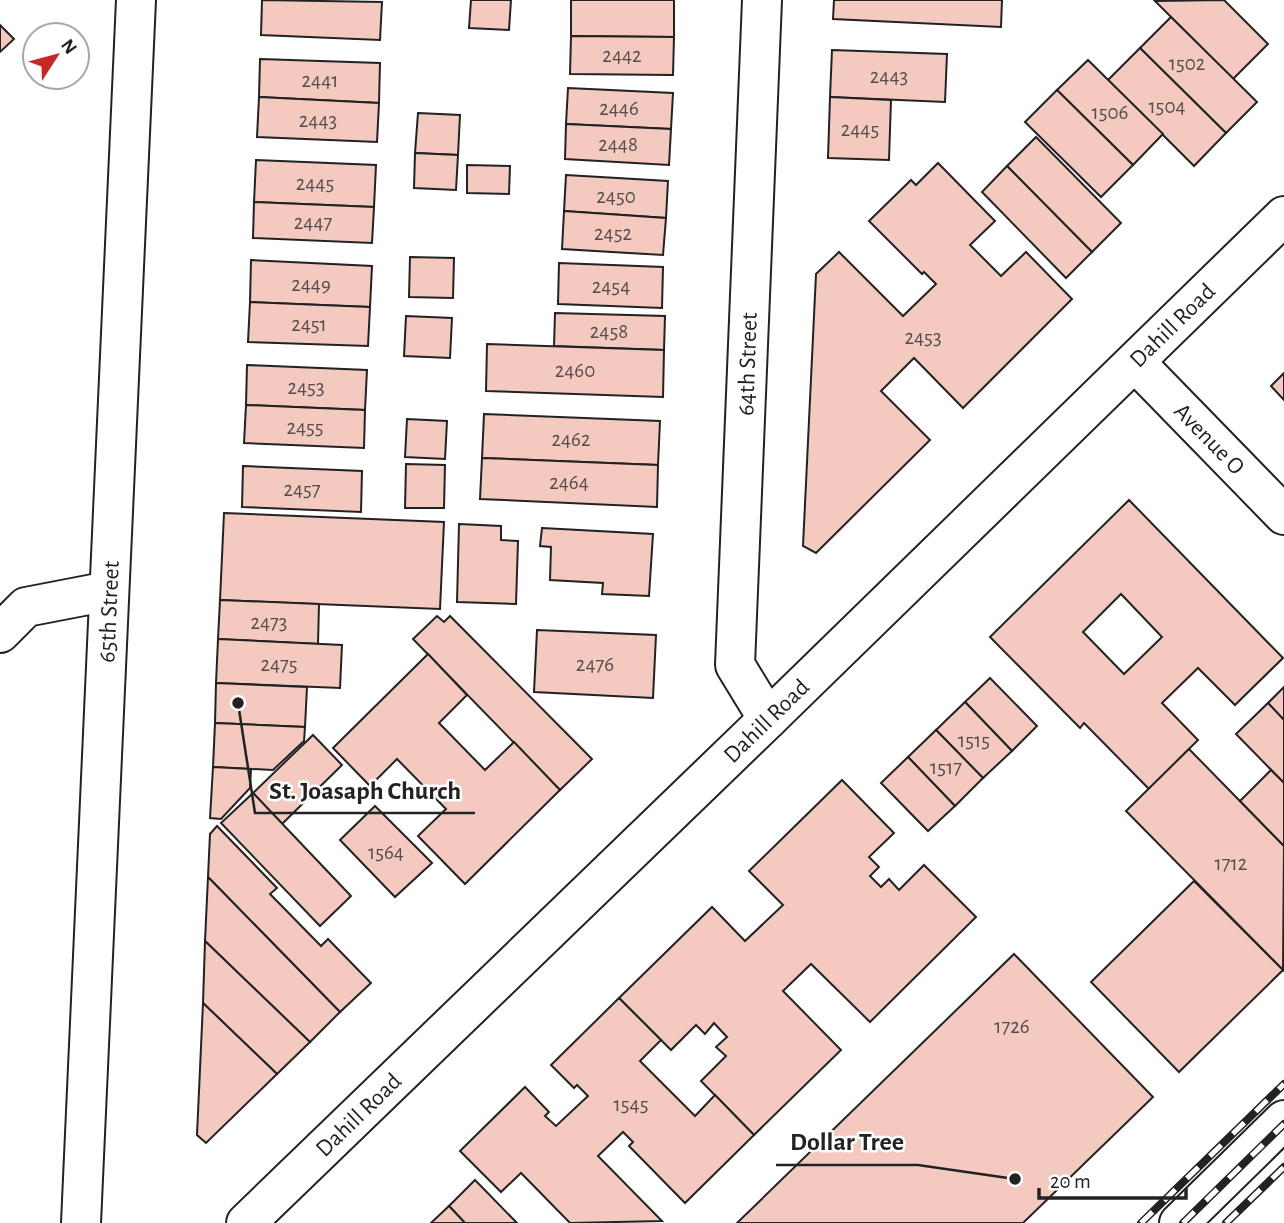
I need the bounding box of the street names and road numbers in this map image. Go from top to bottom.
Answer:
street label: Dahill Road [1126,279,1220,372]
street label: 64th Street [734,312,762,416]
street label: Avenue O [1169,399,1249,480]
street label: 65th Street [95,560,124,663]
street label: Dahill Road [719,675,814,768]
street label: Dahill Road [312,1069,406,1162]

